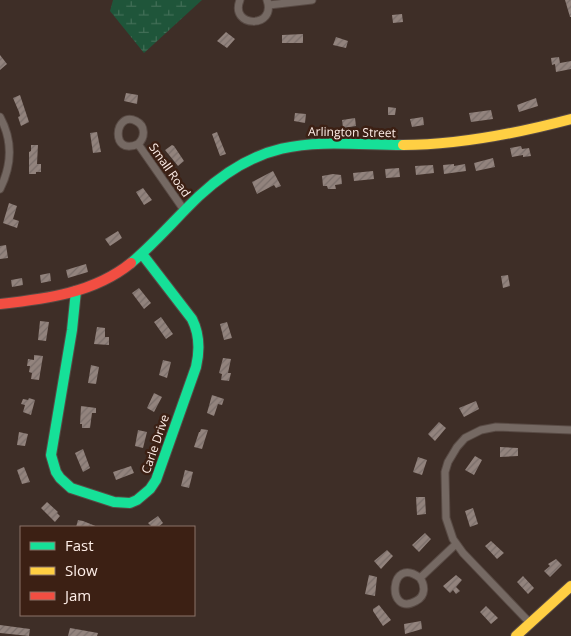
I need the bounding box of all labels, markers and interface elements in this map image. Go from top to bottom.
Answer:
street label: Arlington Street [308,123,396,141]
street label: Small Road [145,140,195,200]
street label: Carle Drive [137,412,173,476]
legend [20,526,195,616]
text: Fast [65,535,94,555]
text: Slow [65,560,98,580]
text: Jam [63,585,91,605]

